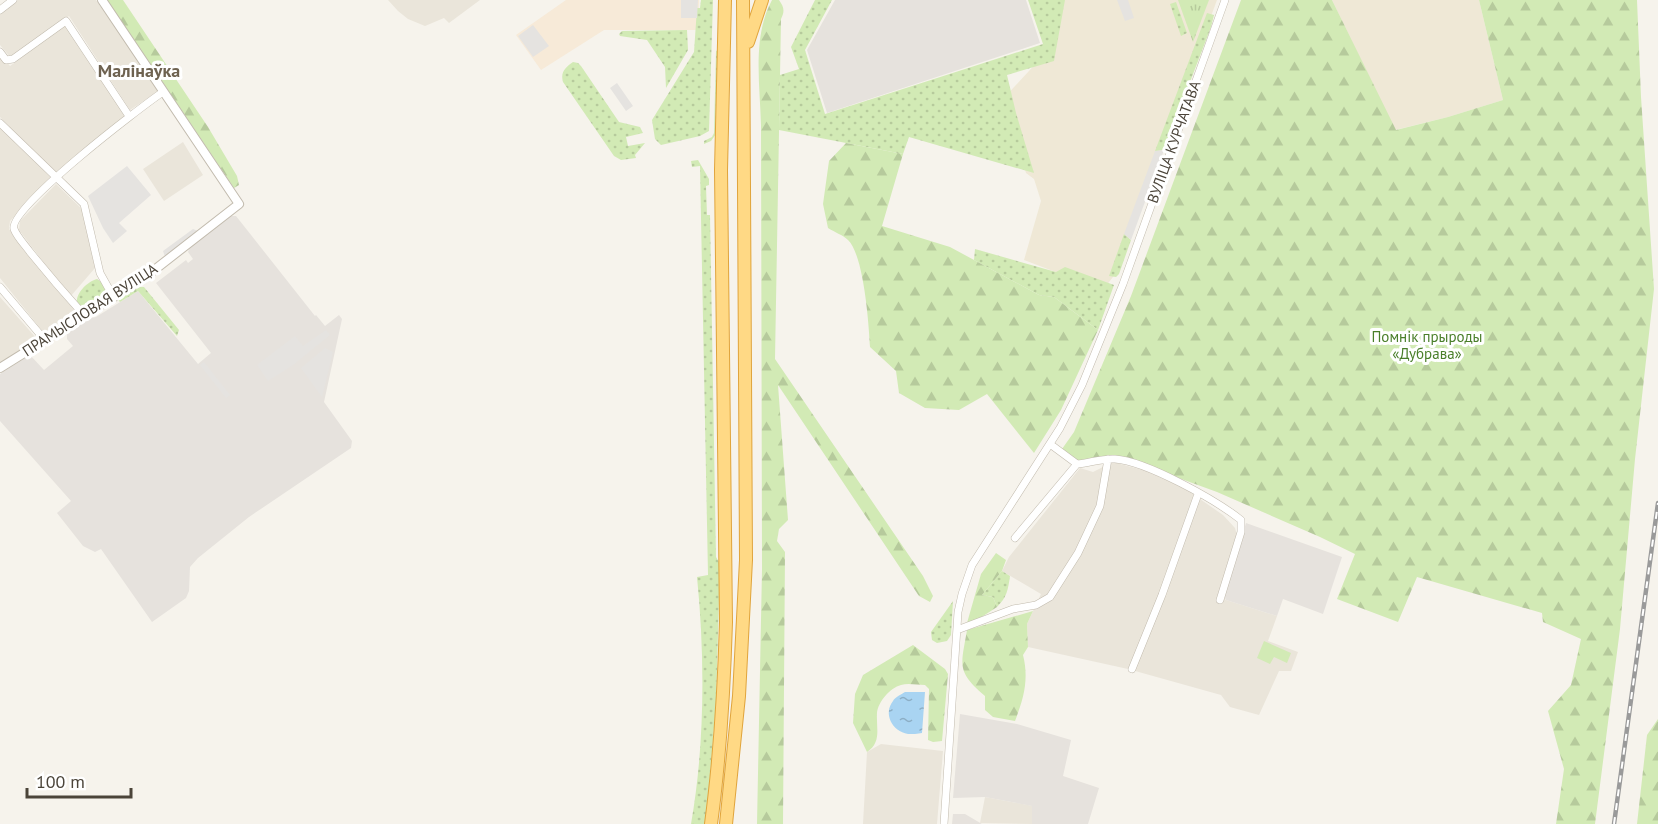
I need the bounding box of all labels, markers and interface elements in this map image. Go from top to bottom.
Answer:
district label: Малінаўка [98,59,180,82]
street label: ВУЛІЦА КУРЧАТАВА [1143,78,1205,206]
street label: ПРАМЫСЛОВАЯ ВУЛІЦА [19,259,161,360]
park label: Помнік прыроды «Дубрава» [1371,327,1483,363]
scale bar [27,761,130,799]
text: 100 m [36,770,85,793]

